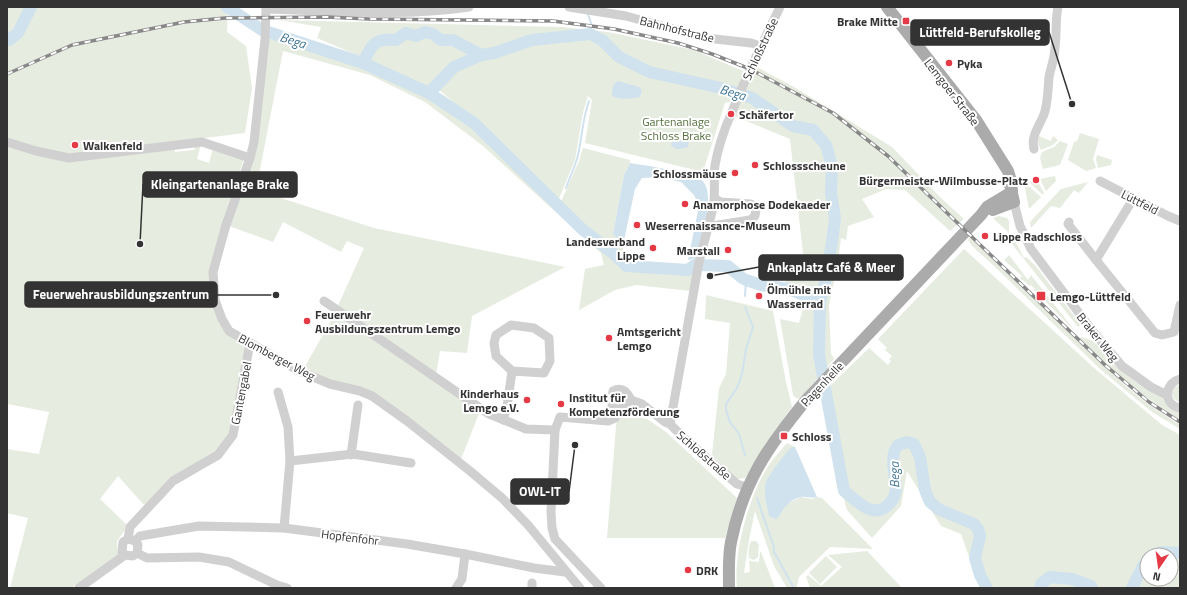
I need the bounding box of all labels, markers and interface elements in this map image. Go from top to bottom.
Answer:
street label: Bahnhofstraße [638,11,716,47]
place label: Brake Mitte [837,12,898,31]
street label: Schloßstraße [737,15,783,83]
marker: Brake Mitte [901,16,911,26]
callout: Lüttfeld-Berufskolleg [911,20,1049,45]
text: Lüttfeld-Berufskolleg [919,22,1041,42]
water label: Bega [278,26,310,54]
street label: Lemgoer Straße [920,54,984,130]
place label: Pyka [957,54,982,73]
marker: Pyka [944,58,954,68]
water label: Bega [718,79,750,106]
place label: Schäfertor [739,105,794,124]
marker: Schäfertor [726,109,736,119]
park label: Gartenanlage Schloss Brake [641,112,711,145]
place label: Walkenfeld [83,136,142,155]
marker: Walkenfeld [70,140,80,150]
place label: Schlossscheune [763,156,846,175]
marker: Schlossscheune [750,160,760,170]
place label: Schlossmäuse [653,164,727,183]
marker: Schlossmäuse [730,168,740,178]
place label: Bürgermeister-Wilmbusse-Platz [859,171,1028,190]
callout: Kleingartenanlage Brake [143,172,297,197]
text: Kleingartenanlage Brake [151,174,290,194]
marker: Bürgermeister-Wilmbusse-Platz [1031,175,1041,185]
street label: Lüttfeld [1118,185,1162,219]
place label: Anamorphose Dodekaeder [693,195,831,214]
marker: Anamorphose Dodekaeder [680,199,690,209]
place label: Weserrenaissance-Museum [645,216,791,235]
marker: Weserrenaissance-Museum [632,220,642,230]
place label: Lippe Radschloss [993,227,1083,246]
marker: Lippe Radschloss [980,231,990,241]
place label: Landesverband Lippe [566,232,645,265]
place label: Marstall [676,241,720,260]
marker: Landesverband Lippe [648,243,658,253]
marker: Marstall [723,245,733,255]
callout: Ankaplatz Café & Meer [759,255,903,280]
text: Ankaplatz Café & Meer [767,257,895,277]
place label: Ölmühle mit Wasserrad [767,280,832,313]
callout: Feuerwehrausbildungszentrum [25,282,217,307]
text: Feuerwehrausbildungszentrum [33,284,209,304]
place label: Lemgo-Lüttfeld [1050,287,1131,306]
marker: Lemgo-Lüttfeld [1035,290,1047,302]
marker: Ölmühle mit Wasserrad [754,291,764,301]
place label: Feuerwehr Ausbildungszentrum Lemgo [315,305,460,338]
street label: Braker Weg [1072,308,1124,366]
marker: Feuerwehr Ausbildungszentrum Lemgo [302,316,312,326]
place label: Amtsgericht Lemgo [617,322,681,355]
street label: Blomberger Weg [235,329,319,385]
marker: Amtsgericht Lemgo [604,333,614,343]
street label: Pagenhelle [796,357,848,411]
street label: Gantengabel [226,360,256,426]
place label: Kinderhaus Lemgo e.V. [460,384,519,417]
place label: Institut für Kompetenzförderung [569,388,680,421]
marker: Kinderhaus Lemgo e.V. [522,395,532,405]
marker: Institut für Kompetenzförderung [556,399,566,409]
street label: Schloßstraße [672,426,736,484]
place label: Schloss [792,427,832,446]
marker: Schloss [779,431,789,441]
water label: Bega [884,460,904,488]
callout: OWL-IT [511,479,569,504]
text: OWL-IT [519,481,561,501]
street label: Hopfenfohr [320,524,380,550]
north arrow [1139,547,1179,587]
place label: DRK [696,561,718,580]
marker: DRK [683,565,693,575]
text: N [1151,568,1162,585]

